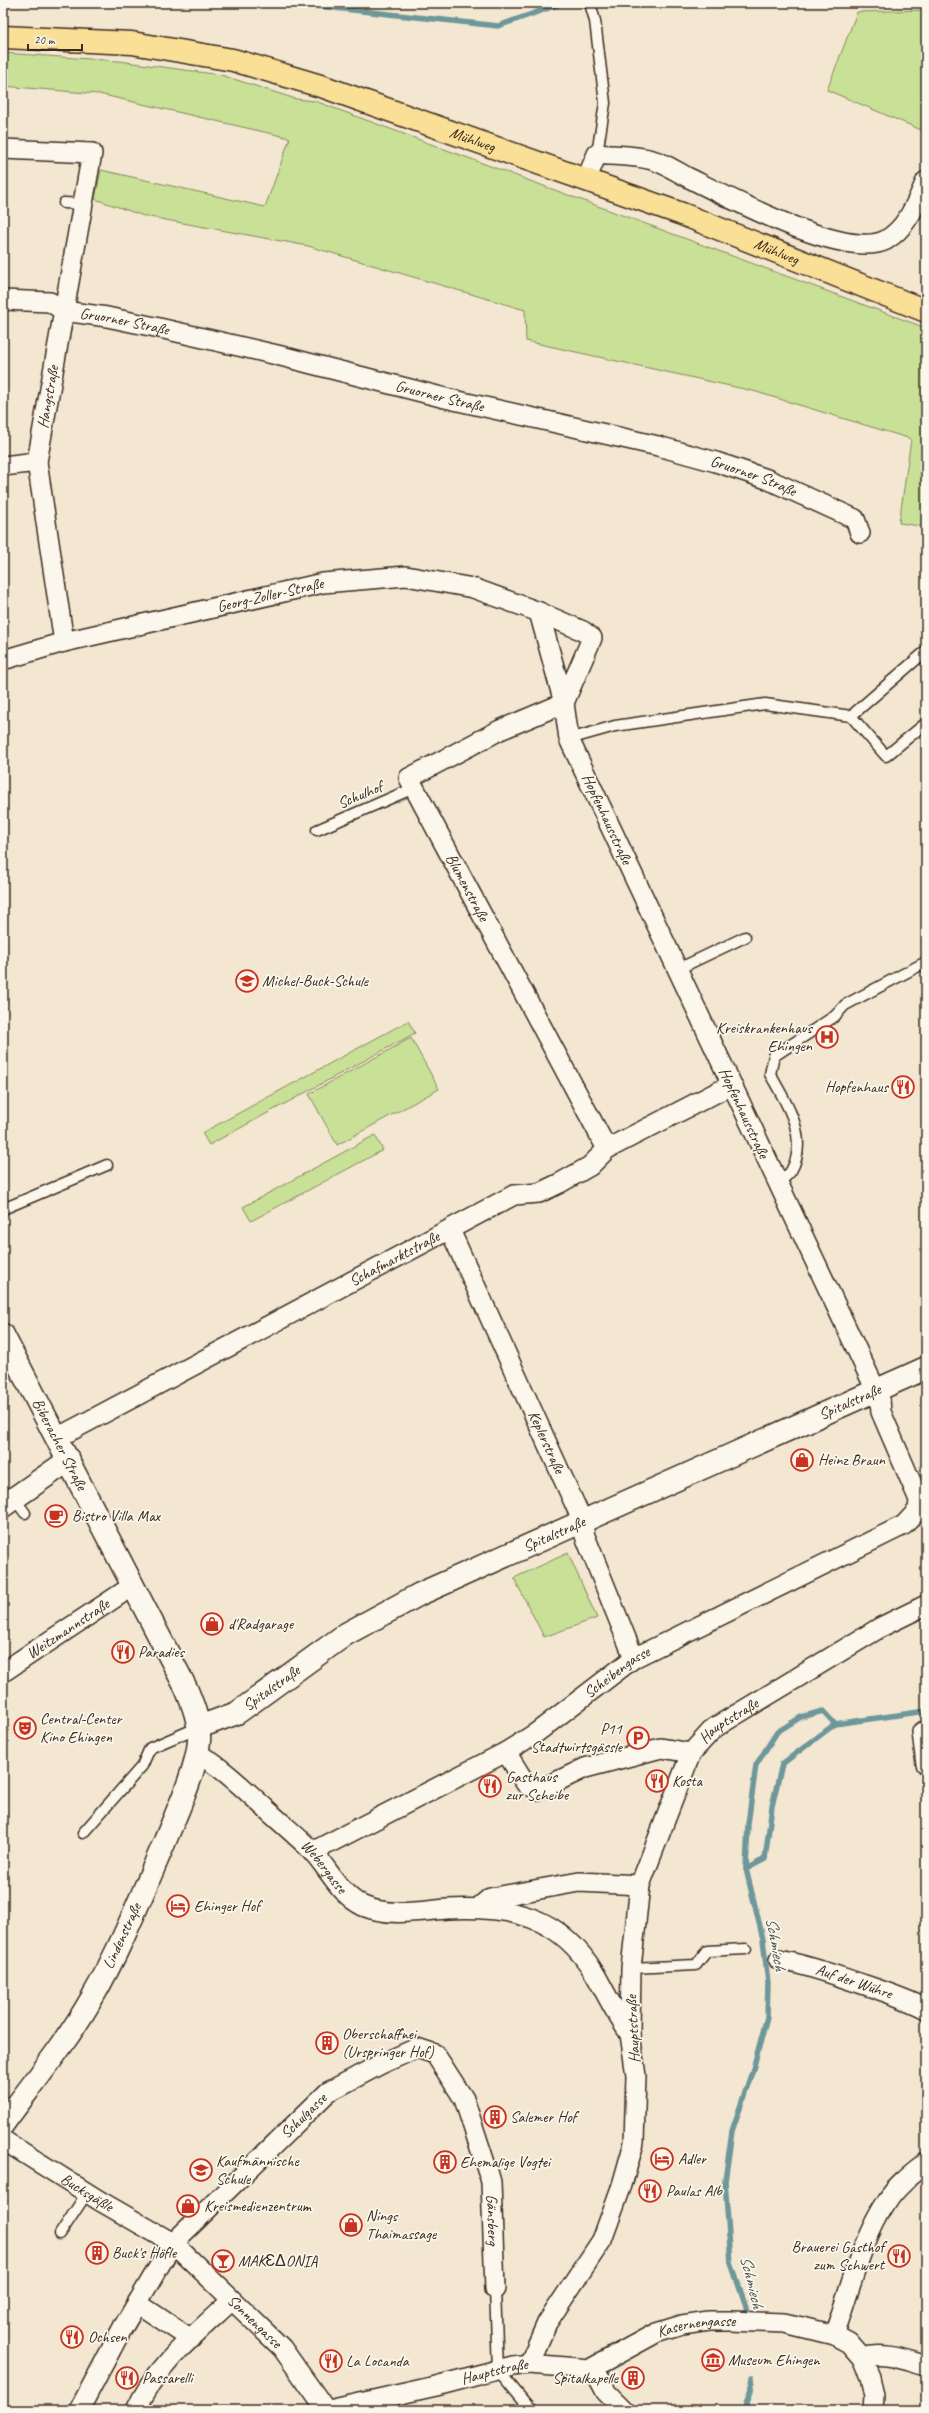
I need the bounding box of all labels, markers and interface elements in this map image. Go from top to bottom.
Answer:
scale bar [28,26,82,52]
text: 20 m [34,32,56,48]
street label: Mühlweg [447,122,499,157]
street label: Mühlweg [751,234,803,270]
street label: Gruorner Straße [79,303,173,340]
street label: Hangstraße [33,362,64,430]
street label: Gruorner Straße [393,376,487,417]
street label: Gruorner Straße [708,451,801,502]
street label: Georg-Zoller-Straße [215,573,327,617]
street label: Hopfenhausstraße [577,771,637,869]
street label: Schulhof [335,775,388,813]
street label: Blumenstraße [441,850,495,926]
school or university icon: Michel-Buck-Schule [234,968,260,994]
place label: Michel-Buck-Schule [262,971,370,991]
place label: Kreiskrankenhaus Ehingen [716,1018,814,1056]
hospital icon: Kreiskrankenhaus Ehingen [814,1024,840,1050]
street label: Hopfenhausstraße [714,1065,774,1163]
restaurant icon: Hopfenhaus [890,1074,916,1100]
place label: Hopfenhaus [825,1077,890,1097]
street label: Schafmarktstraße [346,1226,444,1291]
street label: Spitalstraße [816,1379,886,1425]
street label: Biberacher Straße [27,1395,93,1495]
street label: Keplerstraße [524,1407,570,1478]
shop icon: Heinz Braun [789,1447,815,1473]
place label: Heinz Braun [818,1450,886,1470]
cafe icon: Bistro Villa Max [43,1503,69,1529]
place label: Bistro Villa Max [72,1506,162,1526]
street label: Spitalstraße [520,1511,590,1557]
street label: Weitzmannstraße [23,1593,115,1664]
shop icon: d'Radgarage [199,1611,225,1637]
place label: d'Radgarage [228,1614,295,1634]
restaurant icon: Paradies [110,1639,136,1665]
street label: Scheibengasse [580,1641,655,1703]
place label: Paradies [138,1642,185,1662]
street label: Spitalstraße [239,1660,305,1716]
street label: Hauptstraße [694,1693,763,1748]
place label: Central-Center Kino Ehingen [40,1709,123,1747]
theatre icon: Central-Center Kino Ehingen [12,1715,38,1741]
place label: P11 Stadtwirtsgässle [531,1719,624,1757]
parking icon: P11 Stadtwirtsgässle [625,1725,651,1751]
place label: Gasthaus zur Scheibe [506,1767,570,1805]
restaurant icon: Kosta [644,1768,670,1794]
place label: Kosta [672,1771,704,1791]
restaurant icon: Gasthaus zur Scheibe [477,1773,503,1799]
street label: Webergasse [297,1835,352,1899]
hotel icon: Ehinger Hof [165,1893,191,1919]
place label: Ehinger Hof [194,1896,263,1916]
street label: Lindenstraße [98,1898,147,1972]
water label: Schmiech [761,1916,791,1974]
street label: Auf der Wühre [813,1959,897,2004]
street label: Hauptstraße [621,1993,645,2063]
place label: Oberschaffnei (Urspringer Hof) [342,2024,434,2062]
building icon: Oberschaffnei (Urspringer Hof) [314,2030,340,2056]
street label: Schulgasse [276,2087,332,2143]
building icon: Salemer Hof [482,2104,508,2130]
place label: Salemer Hof [510,2107,580,2127]
hotel icon: Adler [649,2146,675,2172]
building icon: Ehemalige Vogtei [432,2149,458,2175]
place label: Adler [678,2149,707,2169]
place label: Kaufmännische Schule [216,2151,300,2189]
place label: Ehemalige Vogtei [460,2152,552,2172]
school or university icon: Kaufmännische Schule [188,2157,214,2183]
street label: Bucksgäßle [57,2169,118,2217]
restaurant icon: Paulas Alb [637,2178,663,2204]
place label: Paulas Alb [666,2181,723,2201]
shop icon: Kreismedienzentrum [175,2193,201,2219]
street label: Gänsberg [481,2194,503,2247]
place label: Kreismedienzentrum [204,2196,313,2216]
place label: Nings Thaimassage [366,2206,438,2244]
shop icon: Nings Thaimassage [338,2212,364,2238]
place label: Brauerei Gasthof zum Schwert [791,2237,888,2275]
building icon: Buck's Höfle [84,2240,110,2266]
place label: Buck's Höfle [112,2243,178,2263]
restaurant icon: Brauerei Gasthof zum Schwert [886,2243,912,2269]
bar icon: MAKƐΔONIA [210,2248,236,2274]
place label: MAKƐΔONIA [238,2251,319,2271]
water label: Schmiech [735,2253,769,2312]
street label: Sonnengasse [223,2291,287,2354]
street label: Kasernengasse [655,2311,738,2342]
restaurant icon: Ochsen [59,2324,85,2350]
place label: Ochsen [88,2327,128,2347]
museum icon: Museum Ehingen [700,2347,726,2373]
restaurant icon: La Locanda [318,2348,344,2374]
place label: Museum Ehingen [728,2350,820,2370]
place label: La Locanda [346,2351,410,2371]
street label: Hauptstraße [459,2354,531,2389]
restaurant icon: Passarelli [114,2365,140,2391]
building icon: Spitalkapelle [620,2365,646,2391]
place label: Passarelli [142,2368,194,2388]
place label: Spitalkapelle [553,2368,620,2388]

